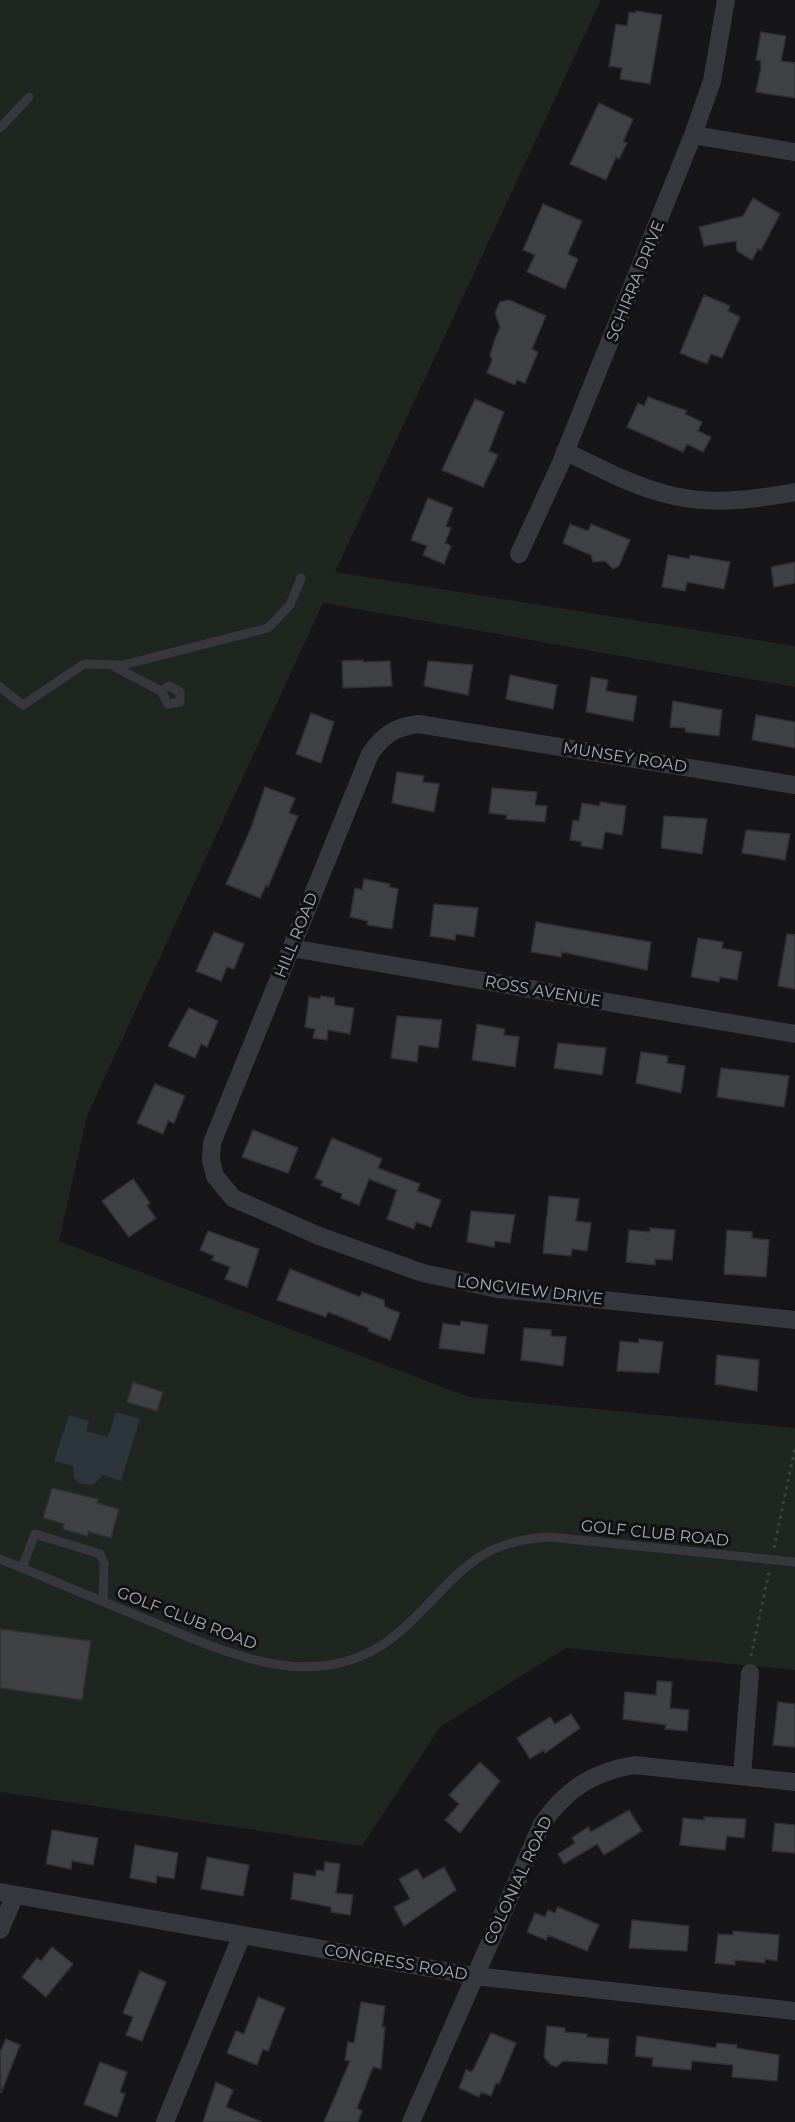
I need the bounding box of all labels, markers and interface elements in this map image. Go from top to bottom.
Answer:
street label: SCHIRRA DRIVE [602,218,668,344]
street label: MUNSEY ROAD [562,738,688,776]
street label: HILL ROAD [270,890,322,980]
street label: ROSS AVENUE [483,971,603,1011]
street label: LONGVIEW DRIVE [456,1272,604,1308]
street label: GOLF CLUB ROAD [580,1516,730,1550]
street label: GOLF CLUB ROAD [114,1583,260,1653]
street label: COLONIAL ROAD [480,1813,556,1947]
street label: CONGRESS ROAD [323,1940,469,1984]

